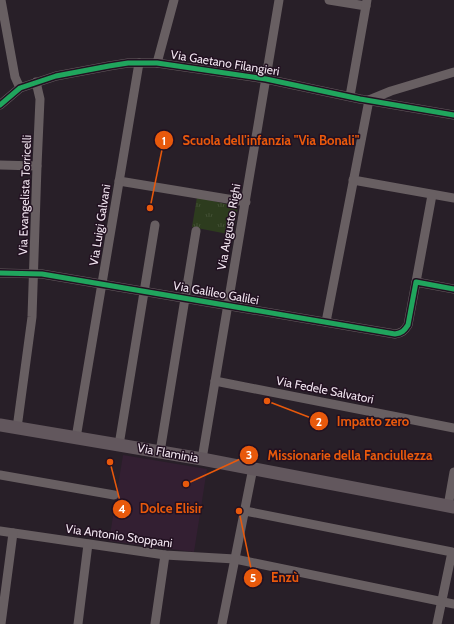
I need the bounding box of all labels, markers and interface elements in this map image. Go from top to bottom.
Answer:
street label: Via Gaetano Filangieri [170,47,281,79]
callout: Scuola dell'infanzia "Via Bonali" [154,128,367,153]
text: Scuola dell'infanzia "Via Bonali" [183,132,360,148]
text: 1 [162,133,166,148]
street label: Via Evangelista Torricelli [15,135,34,255]
street label: Via Augusto Righi [214,182,244,271]
street label: Via Luigi Galvani [86,183,113,267]
street label: Via Galileo Galilei [172,278,260,307]
street label: Via Fedele Salvatori [275,373,375,406]
callout: Impatto zero [309,409,418,434]
text: Impatto zero [337,413,410,429]
text: 2 [316,414,322,429]
street label: Via Flaminia [136,440,200,465]
callout: Missionarie della Fanciullezza [239,443,440,468]
text: 3 [246,447,252,462]
text: Missionarie della Fanciullezza [268,447,433,463]
callout: Dolce Elisir [112,496,210,521]
text: Dolce Elisir [140,500,203,516]
text: 4 [118,501,126,516]
street label: Via Antonio Stoppani [65,521,173,550]
callout: Enzù [243,565,307,590]
text: Enzù [271,569,299,585]
text: 5 [250,570,256,585]

